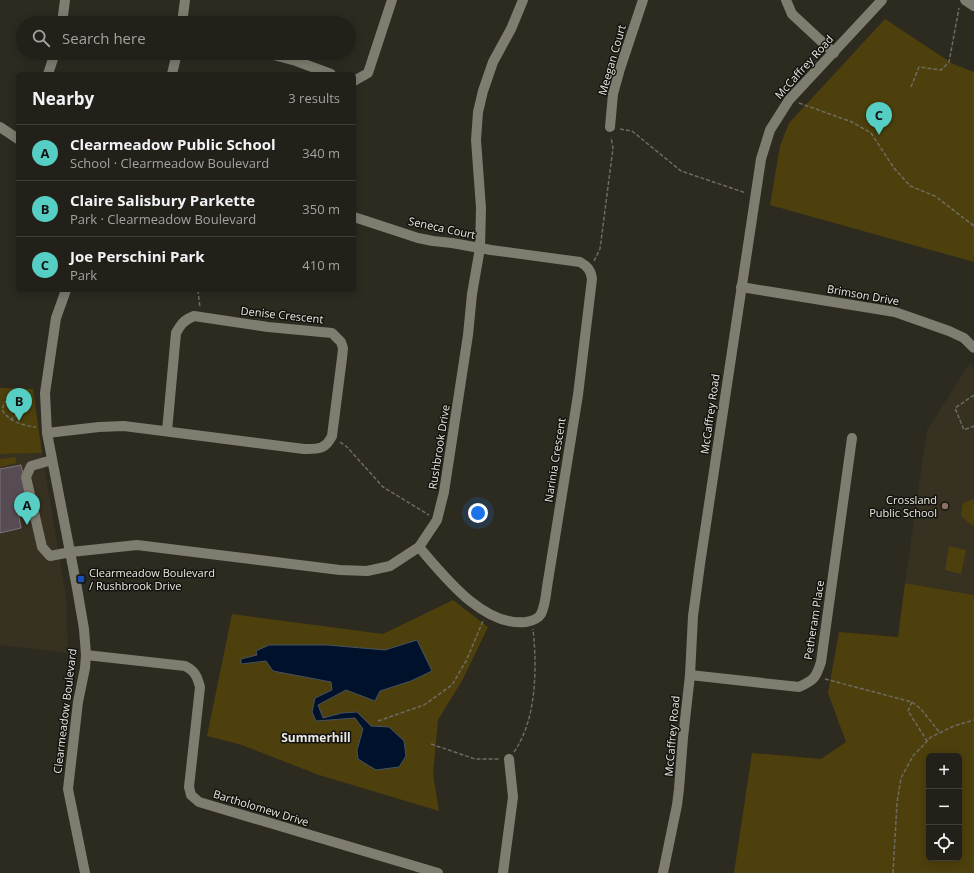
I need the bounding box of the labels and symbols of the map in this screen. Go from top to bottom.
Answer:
street label: Meegan Court [594,23,629,97]
street label: McCaffrey Road [771,32,836,102]
pin: C [866,102,892,135]
street label: Seneca Court [407,213,477,242]
street label: Brimson Drive [826,281,900,308]
street label: Denise Crescent [240,303,324,326]
street label: McCaffrey Road [696,373,723,455]
pin: B [6,388,32,421]
street label: Rushbrook Drive [424,404,453,490]
street label: Narinia Crescent [540,417,569,503]
pin: A [14,492,40,525]
place label: Crossland Public School [869,492,937,520]
marker: Crossland Public School [940,501,950,511]
your location [468,503,488,523]
place label: Clearmeadow Boulevard / Rushbrook Drive [89,565,215,593]
marker: Clearmeadow Boulevard / Rushbrook Drive [76,574,86,584]
street label: Petheram Place [800,579,827,661]
street label: Clearmeadow Boulevard [49,648,80,774]
street label: McCaffrey Road [661,695,682,777]
district label: Summerhill [281,729,351,746]
street label: Bartholomew Drive [212,786,311,829]

